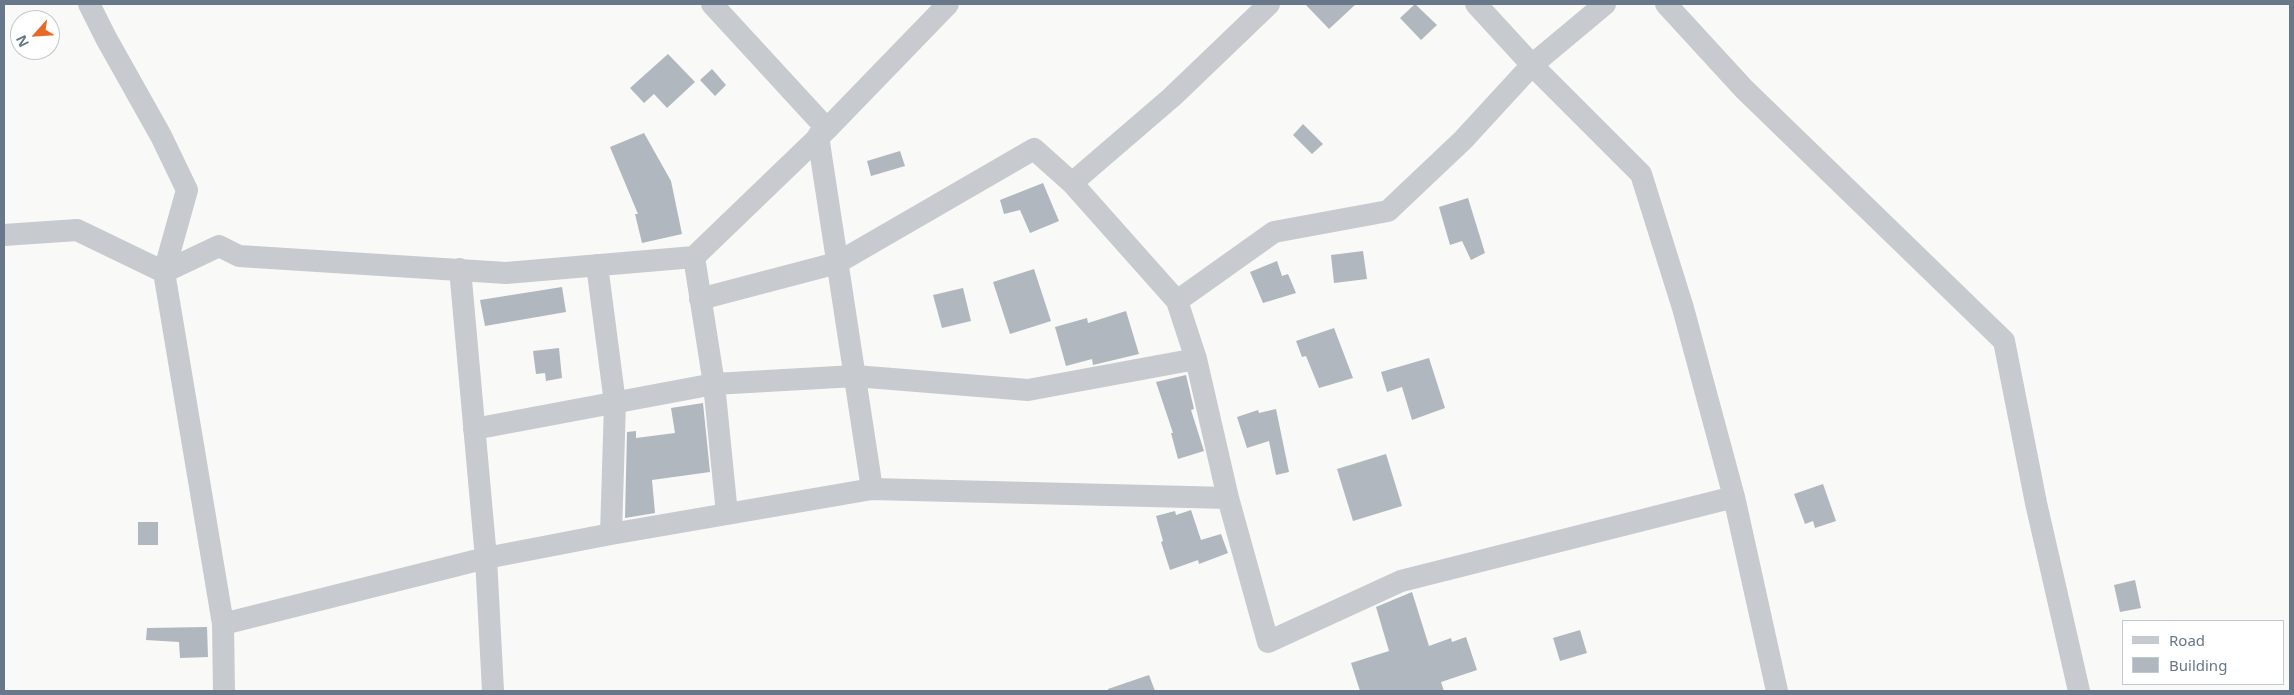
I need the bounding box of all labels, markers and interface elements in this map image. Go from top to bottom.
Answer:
north arrow [10,10,60,60]
text: N [11,32,33,51]
legend [2122,620,2284,685]
text: Road [2169,630,2205,650]
text: Building [2169,655,2227,675]

